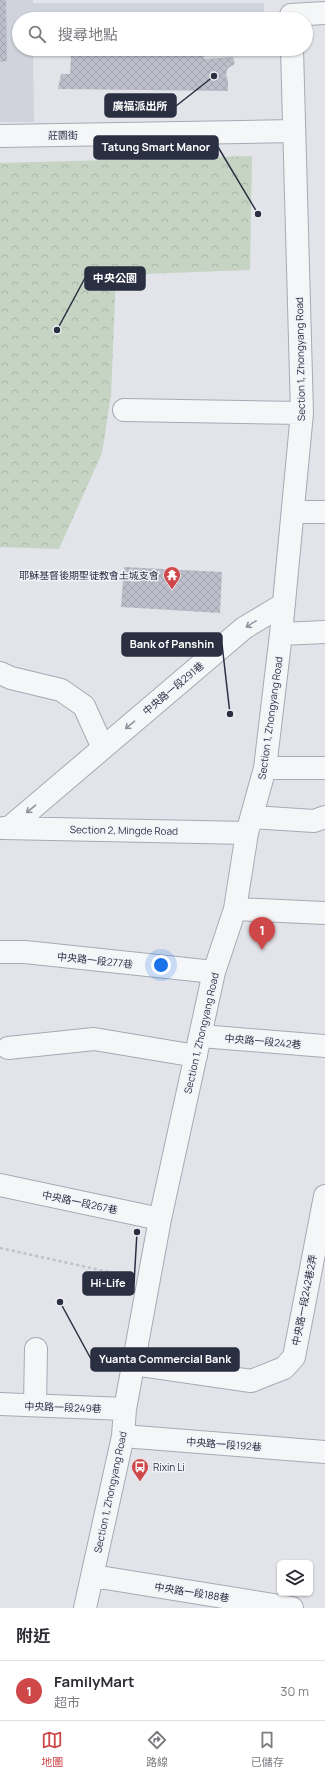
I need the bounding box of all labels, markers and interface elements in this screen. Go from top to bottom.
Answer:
search box [12,12,313,56]
icon: search [26,23,48,45]
text: 搜尋地點 [58,24,118,45]
callout: 廣福派出所 [105,94,176,117]
text: 廣福派出所 [113,98,168,113]
street label: 莊園街 [48,128,78,142]
callout: Tatung Smart Manor [94,136,218,159]
text: Tatung Smart Manor [102,139,211,154]
callout: 中央公園 [85,267,145,290]
text: 中央公園 [93,270,137,285]
street label: Section 1, Zhongyang Road [292,297,308,421]
temple icon: 耶穌基督後期聖徒教會土城支會 [162,565,182,590]
place label: 耶穌基督後期聖徒教會土城支會 [19,568,159,582]
one-way arrow [246,620,257,628]
callout: Bank of Panshin [122,633,222,656]
text: Bank of Panshin [130,636,214,651]
street label: Section 1, Zhongyang Road [254,656,286,780]
street label: 中央路一段291巷 [139,658,207,718]
one-way arrow [125,721,135,730]
one-way arrow [26,805,36,814]
street label: Section 2, Mingde Road [70,822,178,838]
pin: 1 [249,917,275,950]
street label: 中央路一段277巷 [56,949,134,971]
your location [151,955,171,975]
street label: Section 1, Zhongyang Road [180,971,222,1095]
street label: 中央路一段242巷 [224,1031,302,1051]
street label: 中央路一段267巷 [41,1187,119,1217]
street label: 中央路一段242巷2弄 [288,1253,320,1347]
callout: Hi-Life [83,1272,134,1295]
text: Hi-Life [90,1275,126,1290]
callout: Yuanta Commercial Bank [91,1348,239,1371]
text: Yuanta Commercial Bank [99,1351,232,1366]
street label: 中央路一段249巷 [24,1399,102,1415]
street label: Section 1, Zhongyang Road [90,1430,130,1554]
street label: 中央路一段192巷 [186,1434,262,1454]
bus stop icon: Rixin Li [130,1457,150,1482]
place label: Rixin Li [153,1460,185,1474]
map controls [277,1560,313,1596]
button: layers [277,1560,313,1596]
street label: 中央路一段188巷 [154,1579,230,1605]
text: 附近 [16,1624,50,1647]
text: FamilyMart [54,1671,134,1692]
text: 1 [26,1682,32,1700]
text: 30 m [280,1682,309,1700]
text: 超市 [54,1693,80,1711]
tab: 地圖 [41,1729,63,1769]
tab: 路線 [146,1729,168,1769]
tab: 已儲存 [251,1729,284,1769]

